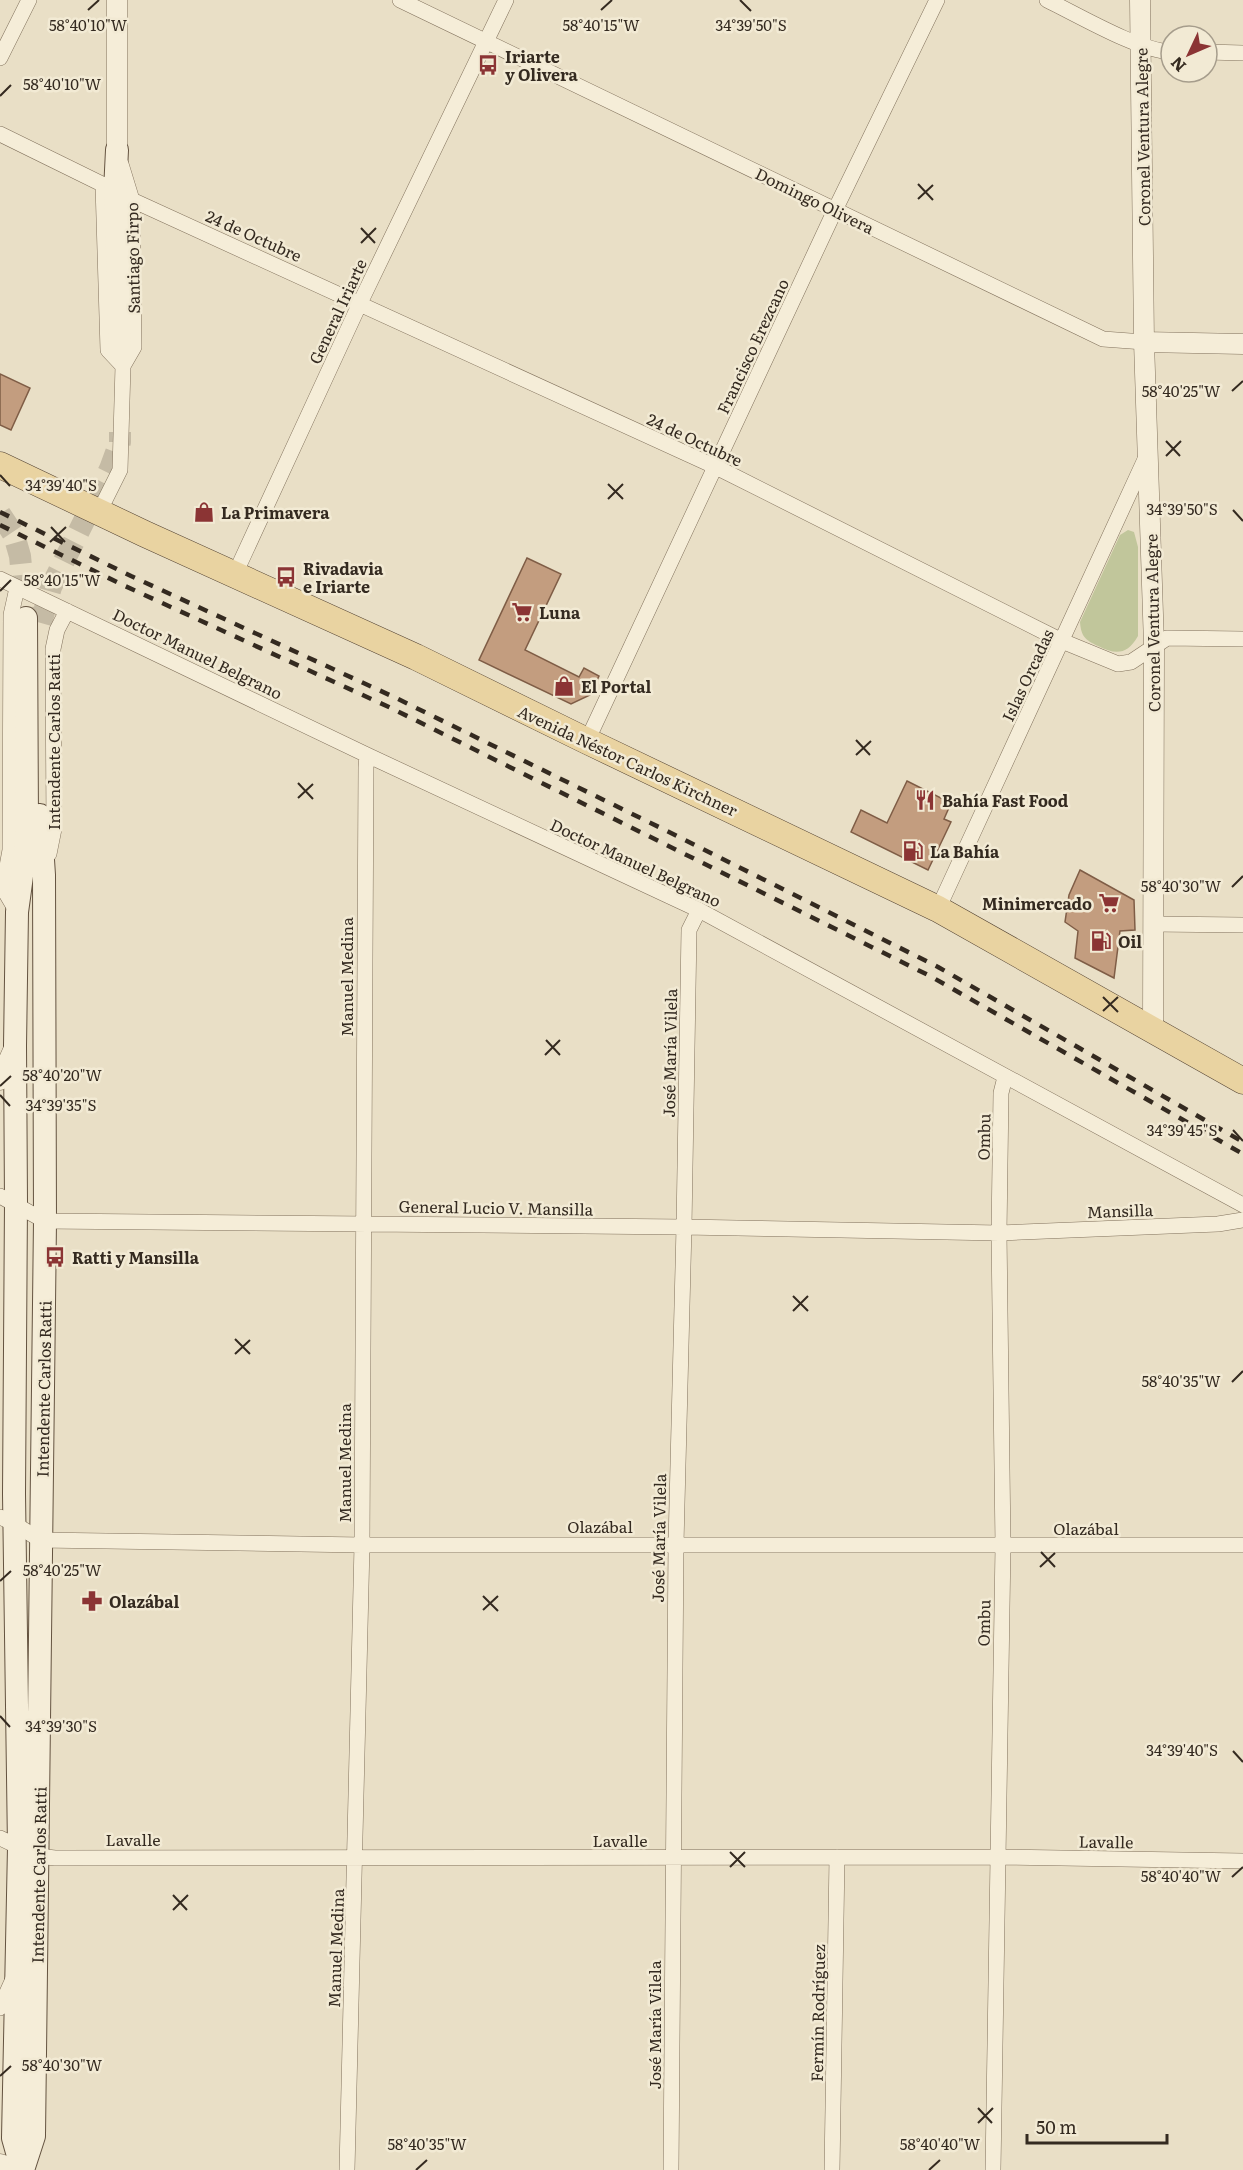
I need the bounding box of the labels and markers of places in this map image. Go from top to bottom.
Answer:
place label: Iriarte y Olivera [505,44,579,86]
bus stop icon: Iriarte y Olivera [476,53,500,77]
shop icon: La Primavera [192,500,216,524]
place label: La Primavera [221,500,330,524]
place label: Rivadavia e Iriarte [303,556,384,598]
bus stop icon: Rivadavia e Iriarte [274,565,298,589]
supermarket icon: Luna [510,600,534,624]
place label: Luna [539,600,581,624]
shop icon: El Portal [552,674,576,698]
place label: El Portal [581,674,652,698]
restaurant icon: Bahía Fast Food [913,788,937,812]
place label: Bahía Fast Food [942,788,1069,812]
fuel station icon: La Bahía [901,839,925,863]
place label: La Bahía [930,839,1000,863]
place label: Minimercado [982,891,1092,915]
supermarket icon: Minimercado [1097,891,1121,915]
fuel station icon: Oil [1089,929,1113,953]
place label: Oil [1118,929,1142,953]
bus stop icon: Ratti y Mansilla [43,1245,67,1269]
place label: Ratti y Mansilla [72,1245,200,1269]
pharmacy icon: Olazábal [80,1589,104,1613]
place label: Olazábal [109,1589,179,1613]

